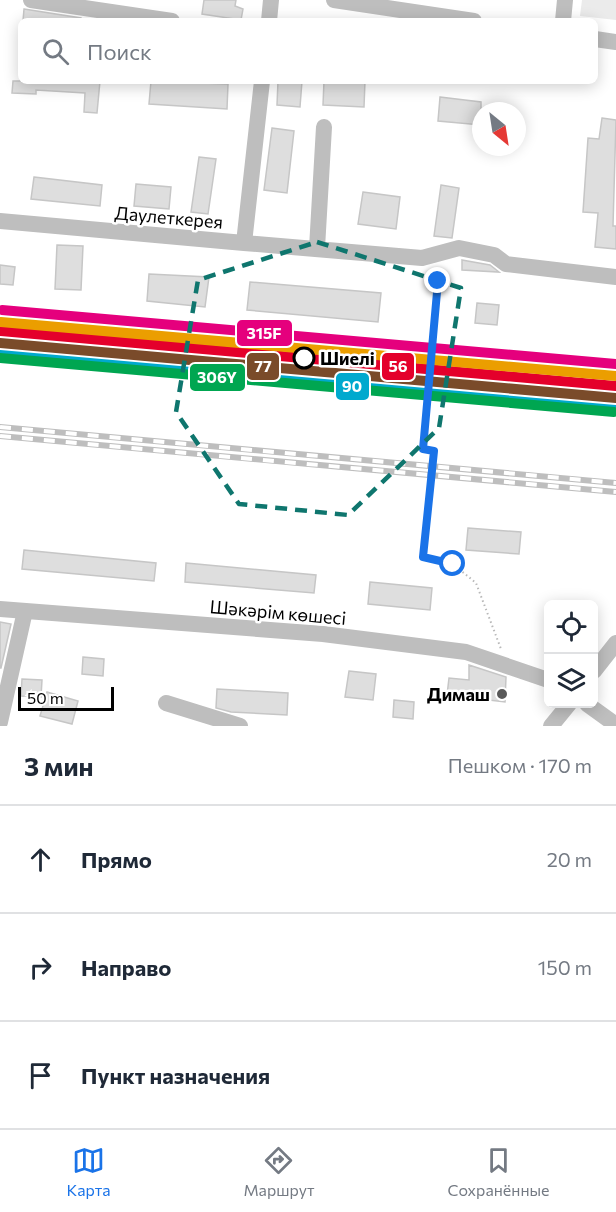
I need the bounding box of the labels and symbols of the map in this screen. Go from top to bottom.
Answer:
north arrow [472,102,526,156]
street label: Даулеткерея [114,201,224,233]
route end [424,267,450,293]
line badge: 315F [236,319,293,347]
text: 315F [246,323,282,342]
marker: Шиелі [293,347,315,369]
place label: Шиелі [320,347,375,369]
line badge: 77 [246,352,280,381]
line badge: 56 [381,352,415,381]
text: 77 [254,356,272,375]
text: 56 [388,356,408,375]
line badge: 306Y [189,363,246,392]
text: 306Y [197,367,237,386]
line badge: 90 [335,372,370,401]
text: 90 [342,376,362,395]
route start [439,550,465,576]
street label: Шәкәрім көшесі [209,595,347,629]
place label: Димаш [427,683,490,705]
scale bar [18,684,114,712]
marker: Димаш [495,687,509,701]

